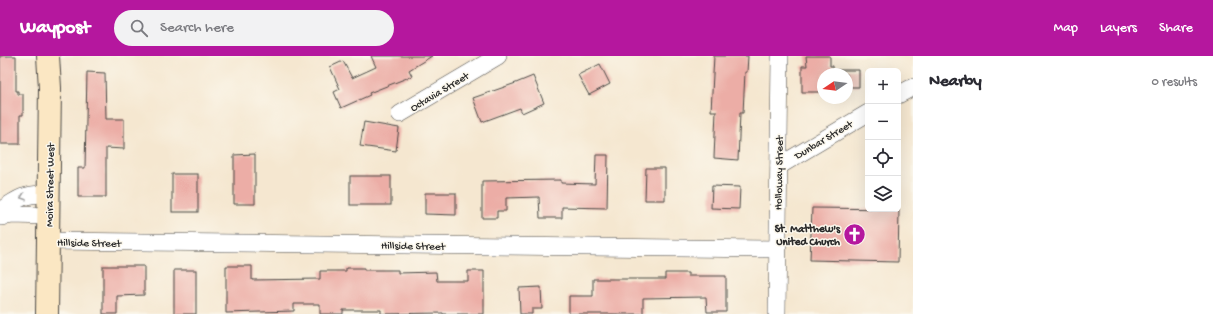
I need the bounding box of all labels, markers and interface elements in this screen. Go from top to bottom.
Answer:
search box [114,10,394,46]
text: Waypost [20,17,90,40]
icon: search [128,17,150,39]
text: Search here [160,19,234,37]
text: Map [1054,20,1078,37]
text: Layers [1100,20,1137,37]
text: Share [1159,20,1193,37]
north arrow [817,68,853,104]
map controls [865,68,901,212]
button: + [865,68,901,104]
street label: Octavia Street [409,70,473,115]
text: Nearby [929,72,982,92]
text: 0 results [1151,75,1197,90]
button: − [865,104,901,140]
street label: Dunbar Street [792,118,856,163]
street label: Holloway Street [773,134,787,210]
button: locate [865,140,901,176]
street label: Moira Street West [44,142,58,227]
button: layers [865,176,901,212]
one-way arrow [19,192,26,201]
church icon: St. Matthew's United Church [842,221,868,247]
place label: St. Matthew's United Church [775,223,841,249]
street label: Hillside Street [57,237,123,251]
street label: Hillside Street [381,240,447,254]

